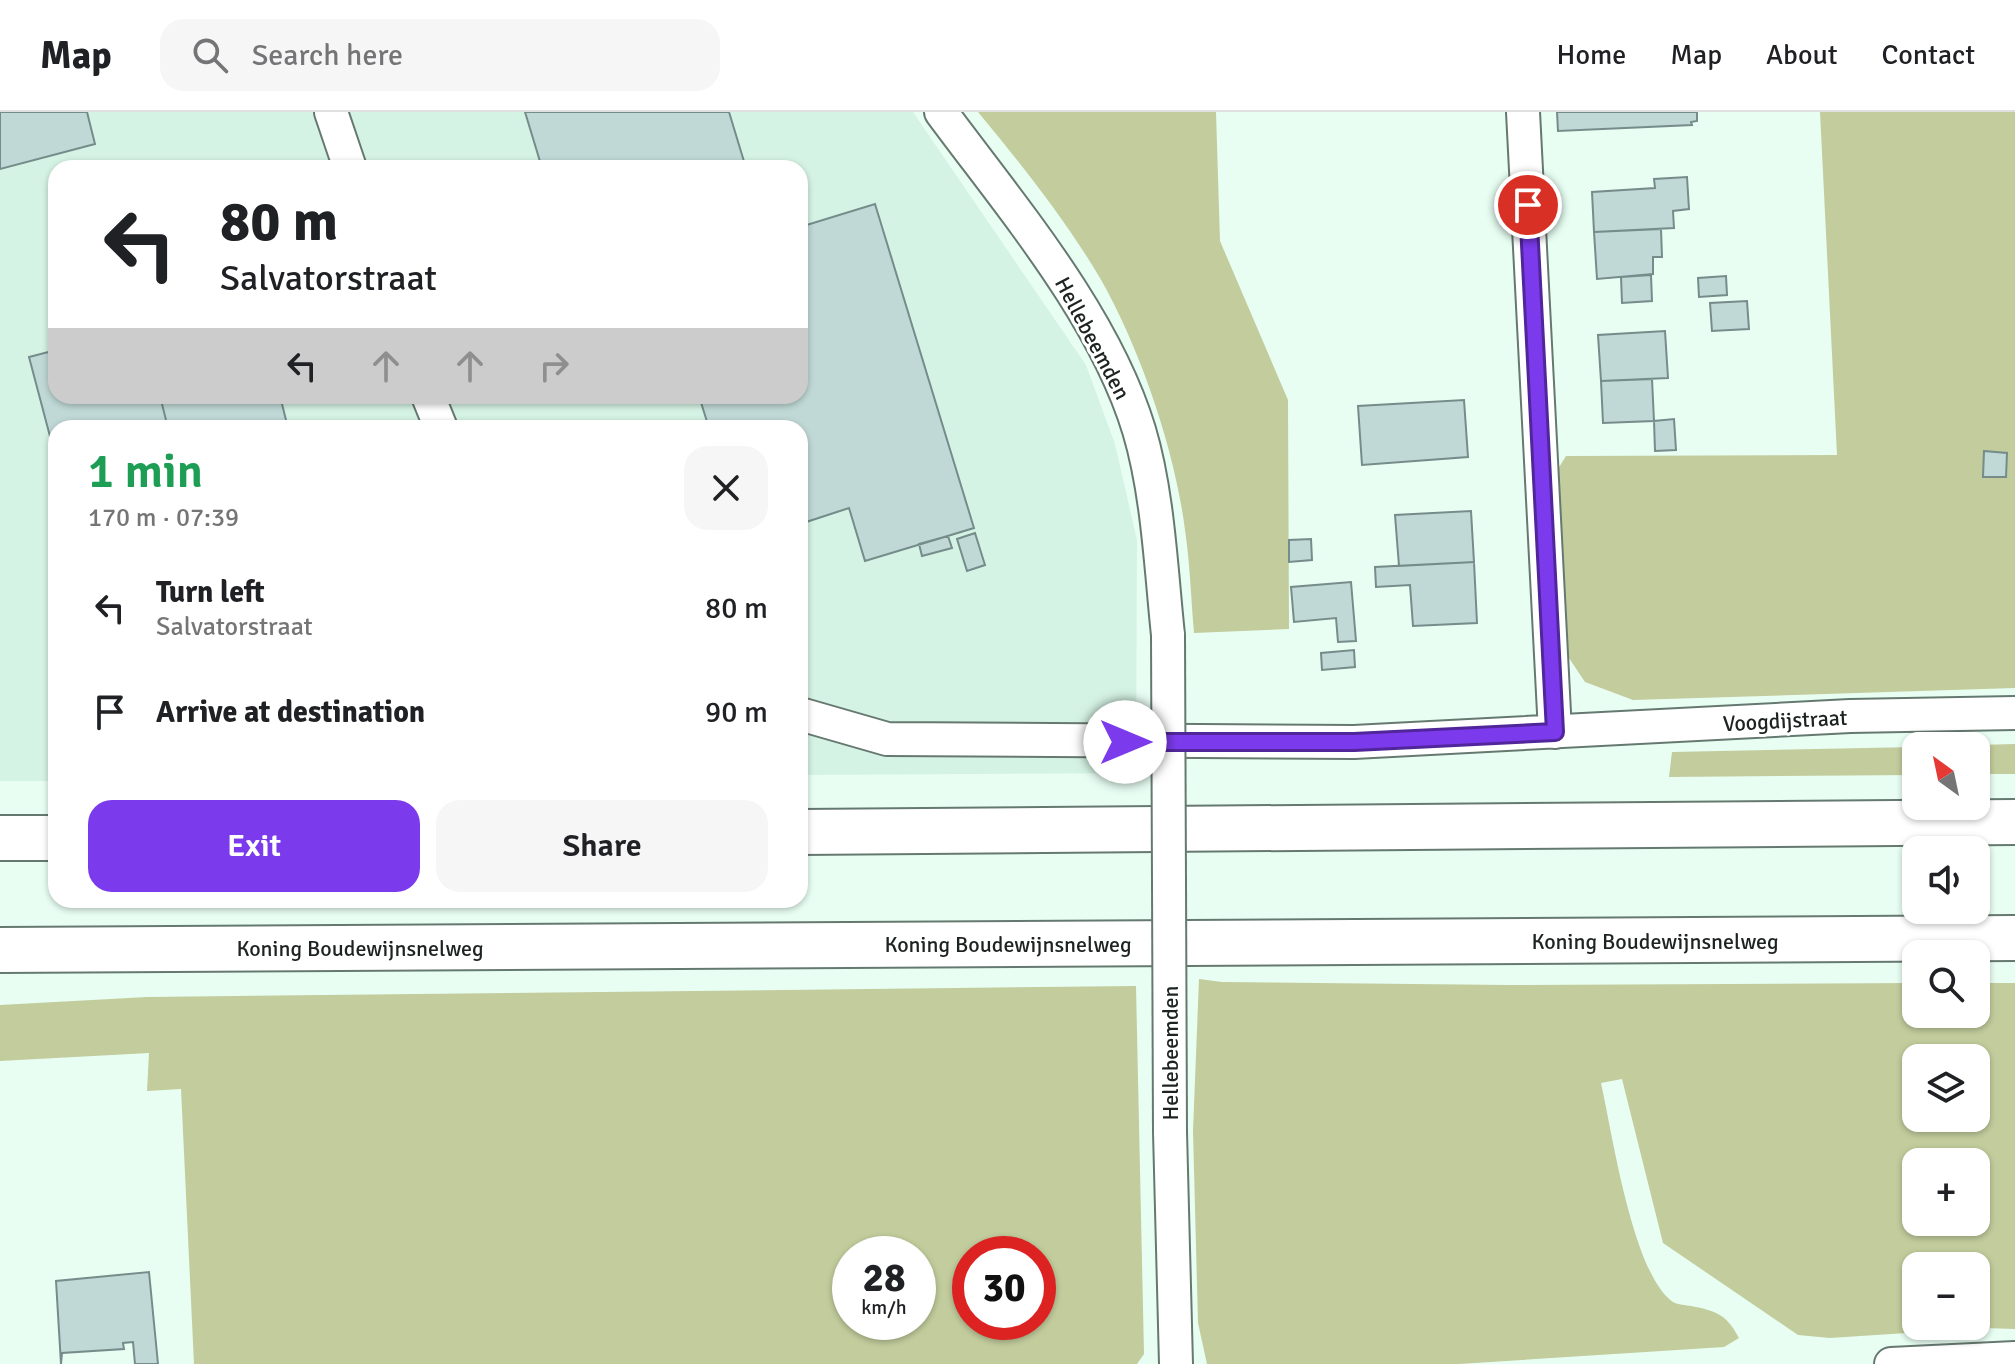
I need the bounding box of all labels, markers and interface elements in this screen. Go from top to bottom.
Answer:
search box [160,19,720,91]
text: Map [40,32,112,79]
icon: search [188,33,232,77]
text: Search here [252,37,403,74]
text: Home [1557,38,1626,72]
text: Map [1670,38,1722,72]
text: About [1766,38,1838,72]
text: Contact [1882,38,1975,72]
pin [1494,171,1562,239]
icon: arrive [1506,183,1550,227]
text: 80 m [220,187,338,256]
icon: left [88,192,192,296]
text: Salvatorstraat [220,256,437,301]
street label: Hellebeemden [1049,272,1136,404]
icon: left [280,344,324,388]
icon: ahead [364,344,408,388]
icon: ahead [448,344,492,388]
icon: right [532,344,576,388]
text: 1 min [88,442,203,501]
button: close [684,446,768,530]
text: 170 m · 07:39 [88,502,239,534]
text: Turn left [156,574,265,611]
icon: left [88,586,132,630]
text: 80 m [705,590,768,627]
text: Salvatorstraat [156,611,313,643]
icon: arrive [88,690,132,734]
text: Arrive at destination [156,694,425,731]
text: 90 m [705,694,768,731]
position arrow [1083,700,1167,784]
street label: Voogdijstraat [1722,704,1848,737]
north arrow [1902,732,1990,820]
map controls [1902,732,1990,1340]
button: Exit [88,800,420,892]
button: Share [436,800,768,892]
button: sound [1902,836,1990,924]
street label: Koning Boudewijnsnelweg [1531,928,1779,955]
street label: Koning Boudewijnsnelweg [884,931,1132,958]
street label: Koning Boudewijnsnelweg [236,935,484,962]
button: search [1902,940,1990,1028]
street label: Hellebeemden [1157,985,1184,1121]
button: layers [1902,1044,1990,1132]
button: + [1902,1148,1990,1236]
speed limit sign: 30 [952,1236,1056,1340]
button: − [1902,1252,1990,1340]
text: 28 [862,1253,906,1303]
text: km/h [861,1295,907,1320]

